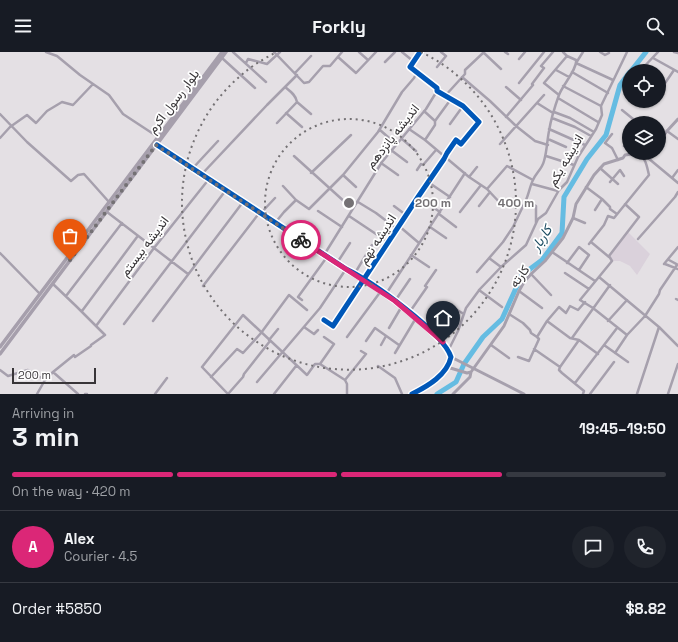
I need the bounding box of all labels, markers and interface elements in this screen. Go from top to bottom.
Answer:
icon: menu [12,15,34,37]
text: Forkly [312,15,366,38]
icon: search [644,15,666,37]
map controls [622,64,666,160]
button: locate [622,64,666,108]
street label: بلوار رسول اکرم [144,66,203,137]
street label: اندیشه پانزدهم [362,101,424,173]
button: layers [622,116,666,160]
street label: اندیشه یکم [544,131,587,189]
text: 200 m [415,195,451,211]
text: 400 m [498,195,534,211]
centre of rings [342,196,356,210]
street label: اندیشه نهم [355,211,400,268]
street label: اندیشه بیستم [116,213,173,280]
pin [53,219,87,260]
water label: کاربار [526,219,557,255]
courier [281,220,321,260]
icon: bag [59,225,81,247]
icon: bike [290,229,312,251]
street label: کارته [506,261,533,291]
pin [426,301,460,342]
icon: home [432,307,454,329]
scale bar [12,366,96,385]
text: 200 m [18,368,51,382]
text: Arriving in [12,405,74,422]
text: 19:45–19:50 [579,419,666,438]
text: 3 min [12,420,80,454]
text: On the way · 420 m [12,483,131,500]
button: chat [572,526,614,568]
button: phone [624,526,666,568]
text: Alex [64,529,95,548]
text: A [28,537,38,556]
text: Courier · 4.5 [64,548,137,565]
text: Order #5850 [12,599,102,618]
text: $8.82 [626,599,666,618]

